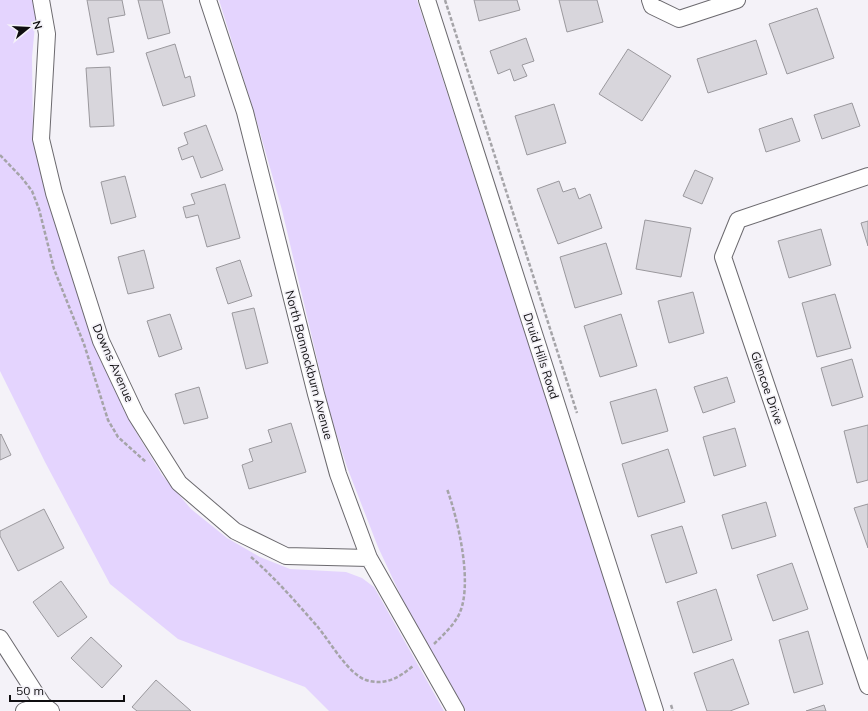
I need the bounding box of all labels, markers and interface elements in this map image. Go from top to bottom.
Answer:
north arrow [8,8,48,48]
text: N [30,19,45,31]
street label: North Bannockburn Avenue [282,289,337,441]
street label: Druid Hills Road [520,311,562,401]
street label: Downs Avenue [90,321,137,404]
street label: Glencoe Drive [748,349,787,426]
scale bar [10,677,124,703]
text: 50 m [16,683,44,698]

